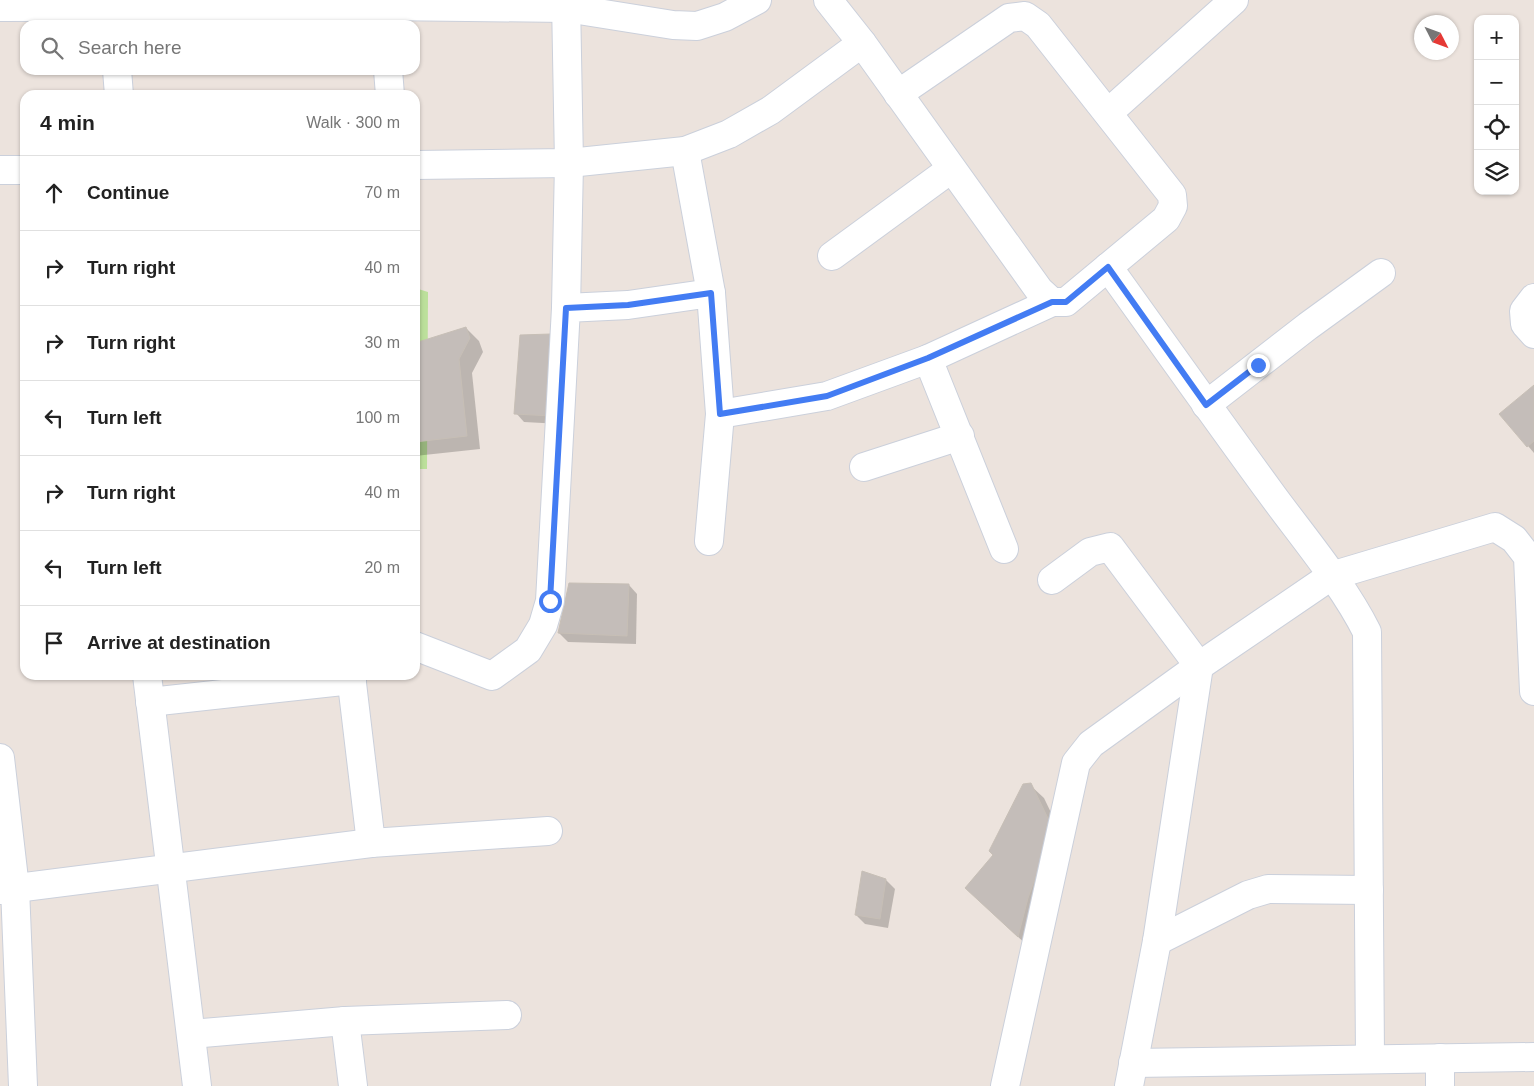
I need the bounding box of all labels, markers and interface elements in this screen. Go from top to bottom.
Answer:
north arrow [1414,15,1459,60]
map controls [1474,15,1519,195]
button: + [1474,15,1519,60]
search box [20,20,420,75]
icon: search [38,34,66,62]
text: Search here [78,37,182,58]
button: − [1474,60,1519,105]
button: locate [1474,105,1519,150]
text: 4 min [40,111,95,134]
text: Walk · 300 m [306,114,400,131]
button: layers [1474,150,1519,195]
icon: ahead [40,179,68,207]
text: Continue [87,182,169,203]
text: 70 m [364,184,400,201]
icon: right [40,254,68,282]
text: Turn right [87,257,175,278]
text: 40 m [364,259,400,276]
icon: right [40,329,68,357]
text: Turn right [87,332,175,353]
text: 30 m [364,334,400,351]
route end [1247,354,1270,377]
icon: left [40,404,68,432]
text: Turn left [87,407,162,428]
text: 100 m [356,409,400,426]
icon: right [40,479,68,507]
text: Turn right [87,482,175,503]
text: 40 m [364,484,400,501]
icon: left [40,554,68,582]
text: Turn left [87,557,162,578]
text: 20 m [364,559,400,576]
route start [539,590,562,613]
icon: arrive [40,629,68,657]
text: Arrive at destination [87,632,271,653]

